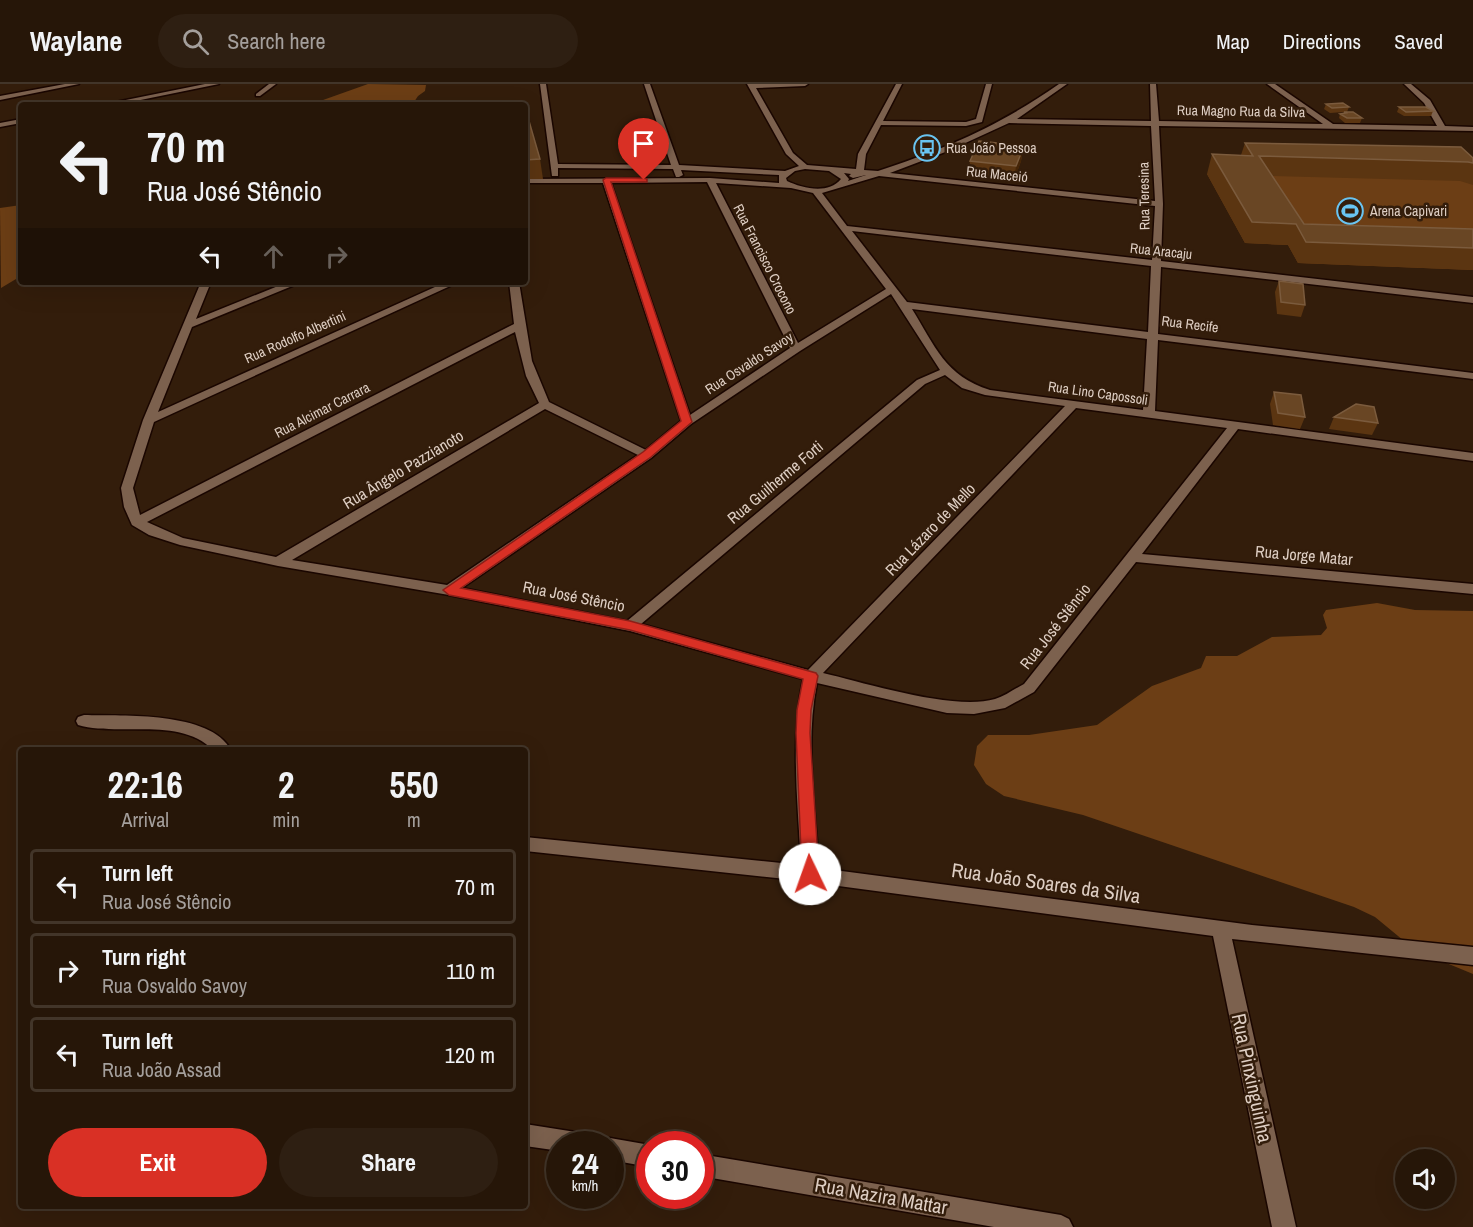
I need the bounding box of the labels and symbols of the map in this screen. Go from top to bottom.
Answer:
street label: Rua Magno Rua da Silva [1177,101,1306,121]
pin [618,118,669,180]
bus stop icon: Rua João Pessoa [912,133,942,163]
place label: Rua João Pessoa [946,139,1037,157]
street label: Rua Teresina [1134,161,1154,230]
street label: Rua Maceió [965,162,1029,186]
sports icon: Arena Capivari [1335,196,1365,226]
street label: Rua Francisco Crocono [729,201,801,317]
place label: Arena Capivari [1369,202,1447,220]
street label: Rua Aracaju [1129,239,1193,263]
street label: Rua Rodolfo Albertini [241,307,349,367]
street label: Rua Recife [1160,312,1220,336]
street label: Rua Osvaldo Savoy [702,328,797,398]
street label: Rua Lino Capossoli [1047,377,1149,409]
street label: Rua Alcimar Carrara [271,378,373,442]
street label: Rua Ângelo Pazzianoto [339,424,467,514]
street label: Rua Guilherme Forti [722,435,828,529]
street label: Rua Lázaro de Mello [880,478,980,580]
street label: Rua Jorge Matar [1254,540,1354,570]
street label: Rua José Stêncio [521,575,627,617]
street label: Rua José Stêncio [1014,578,1096,674]
position arrow [778,842,842,906]
street label: Rua João Soares da Silva [950,856,1142,909]
street label: Rua Pinxinguinha [1226,1011,1279,1145]
speed limit sign: 30 [636,1131,714,1209]
street label: Rua Nazira Mattar [813,1171,950,1221]

